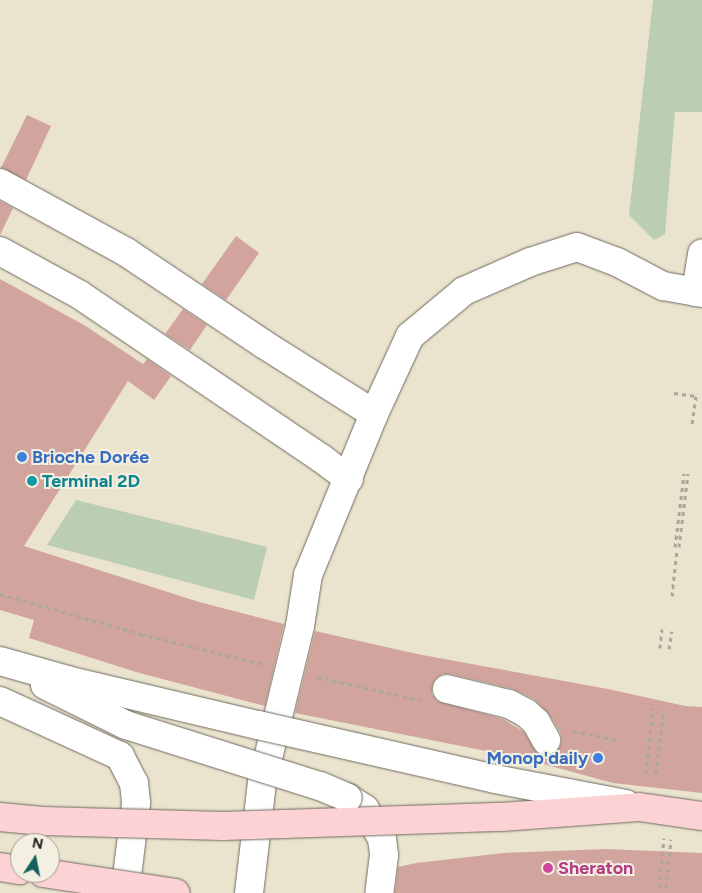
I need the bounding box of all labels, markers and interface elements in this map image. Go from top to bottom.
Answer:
place label: Brioche Dorée [32,446,149,468]
marker: Brioche Dorée [16,451,28,463]
place label: Terminal 2D [42,470,140,492]
marker: Terminal 2D [26,475,38,487]
place label: Monop'daily [486,747,588,769]
marker: Monop'daily [592,752,604,764]
north arrow [10,833,60,883]
text: N [31,834,45,853]
place label: Sheraton [558,857,633,879]
marker: Sheraton [542,862,554,874]

